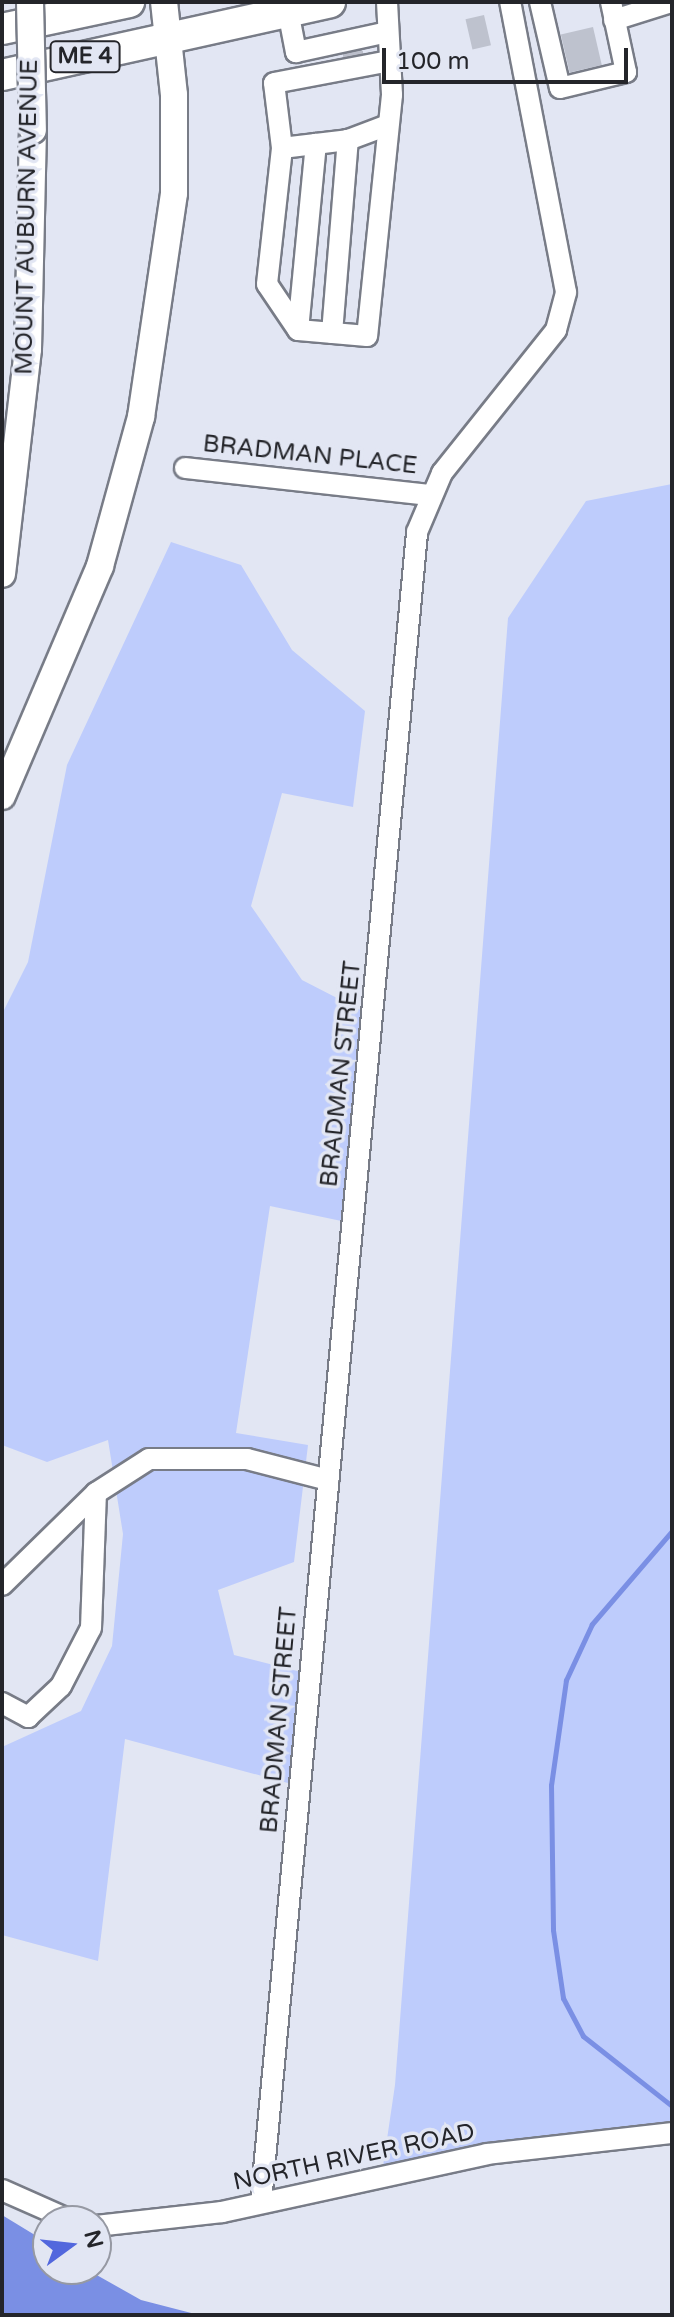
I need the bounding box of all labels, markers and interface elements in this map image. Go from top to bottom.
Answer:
scale bar [386,32,632,82]
road number: ME 4 [49,39,121,75]
text: 100 m [396,47,470,76]
street label: MOUNT AUBURN AVENUE [10,59,44,375]
street label: BRADMAN PLACE [201,429,419,481]
street label: BRADMAN STREET [315,960,367,1188]
street label: BRADMAN STREET [255,1606,303,1834]
street label: NORTH RIVER ROAD [231,2117,477,2197]
north arrow [32,2205,112,2285]
text: N [78,2227,108,2251]

